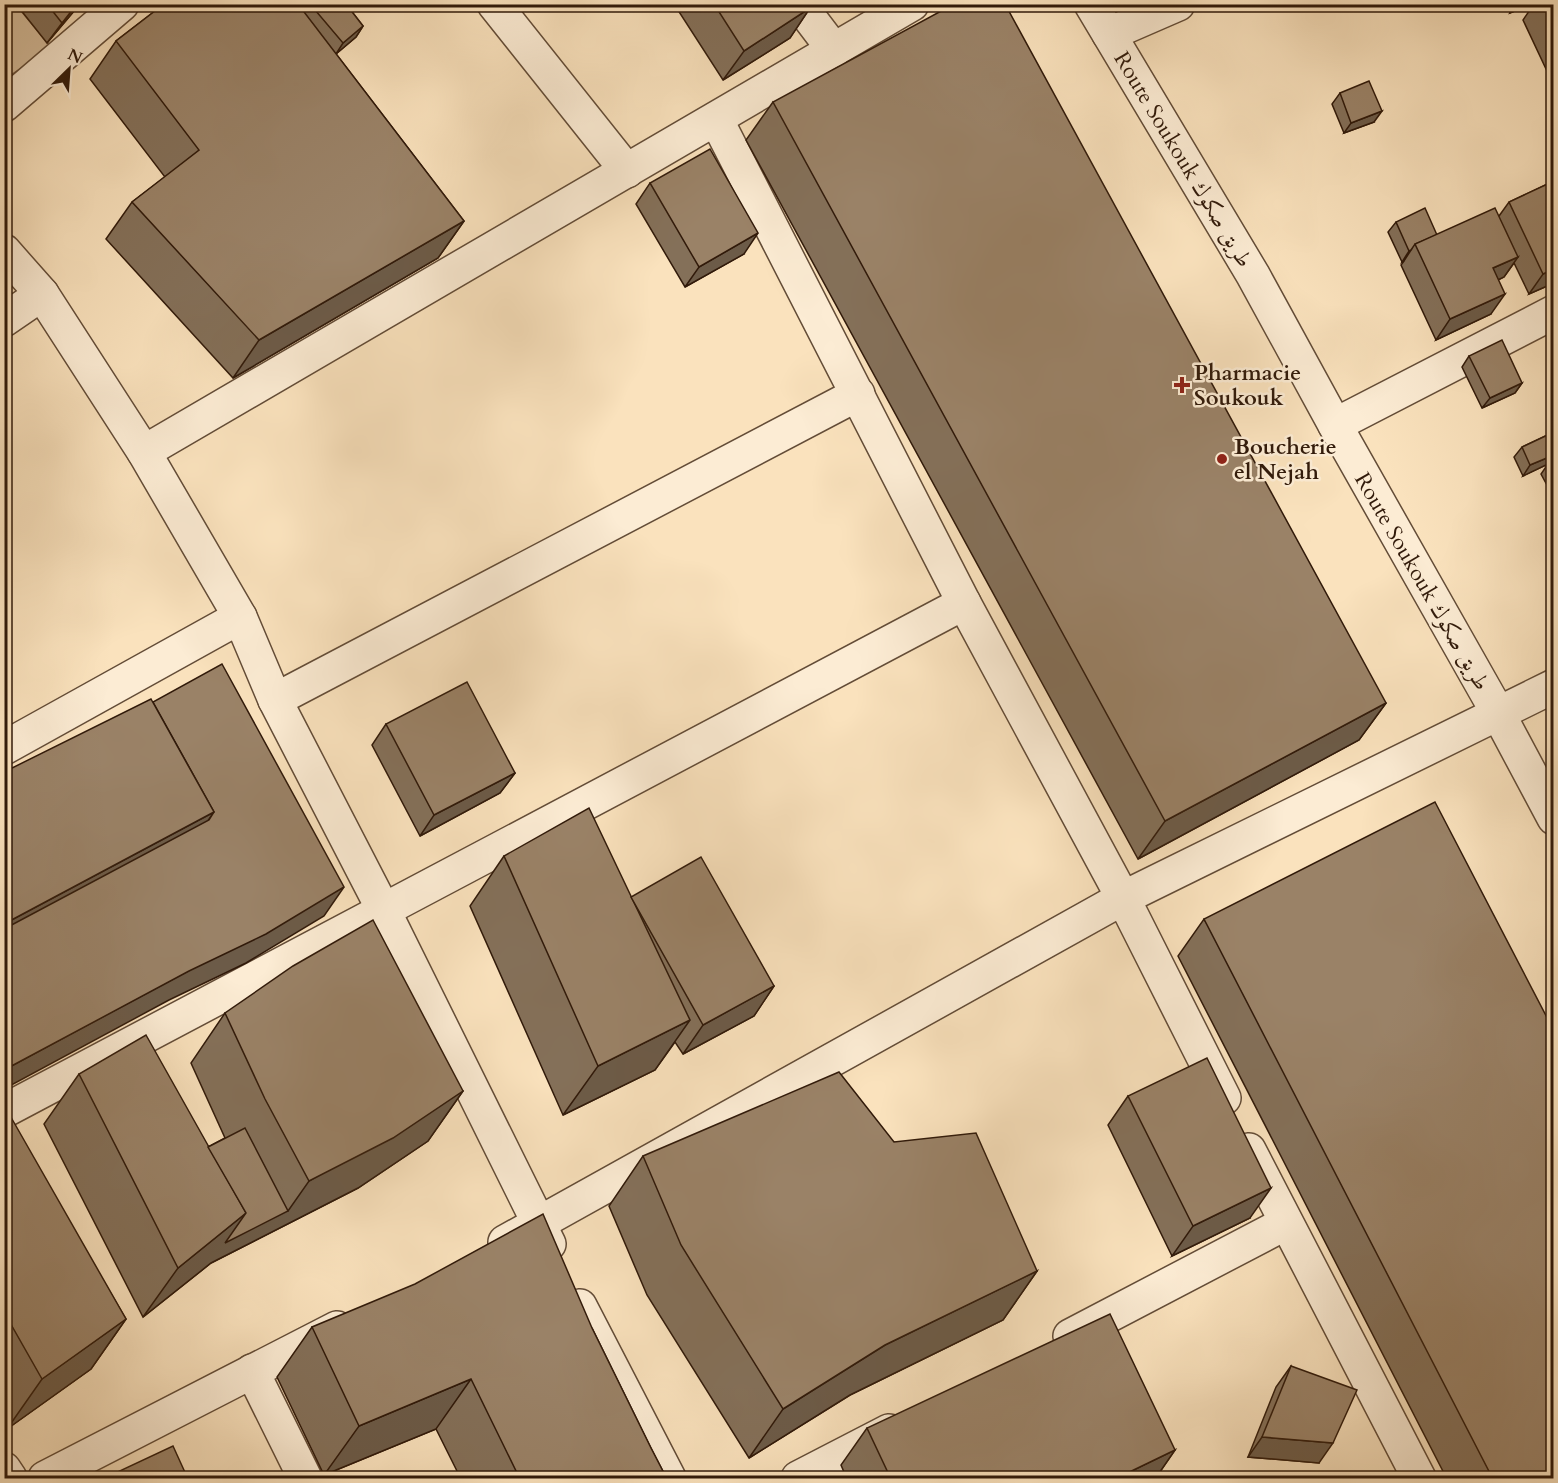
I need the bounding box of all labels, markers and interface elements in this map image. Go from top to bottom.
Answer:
north arrow [39,39,99,99]
text: N [64,43,86,69]
street label: Route Soukouk طريق صكوك [1107,46,1260,273]
place label: Pharmacie Soukouk [1194,358,1301,413]
marker: Pharmacie Soukouk [1175,378,1189,392]
place label: Boucherie el Nejah [1234,432,1337,487]
marker: Boucherie el Nejah [1215,452,1229,466]
street label: Route Soukouk طريق صكوك [1347,467,1497,696]

